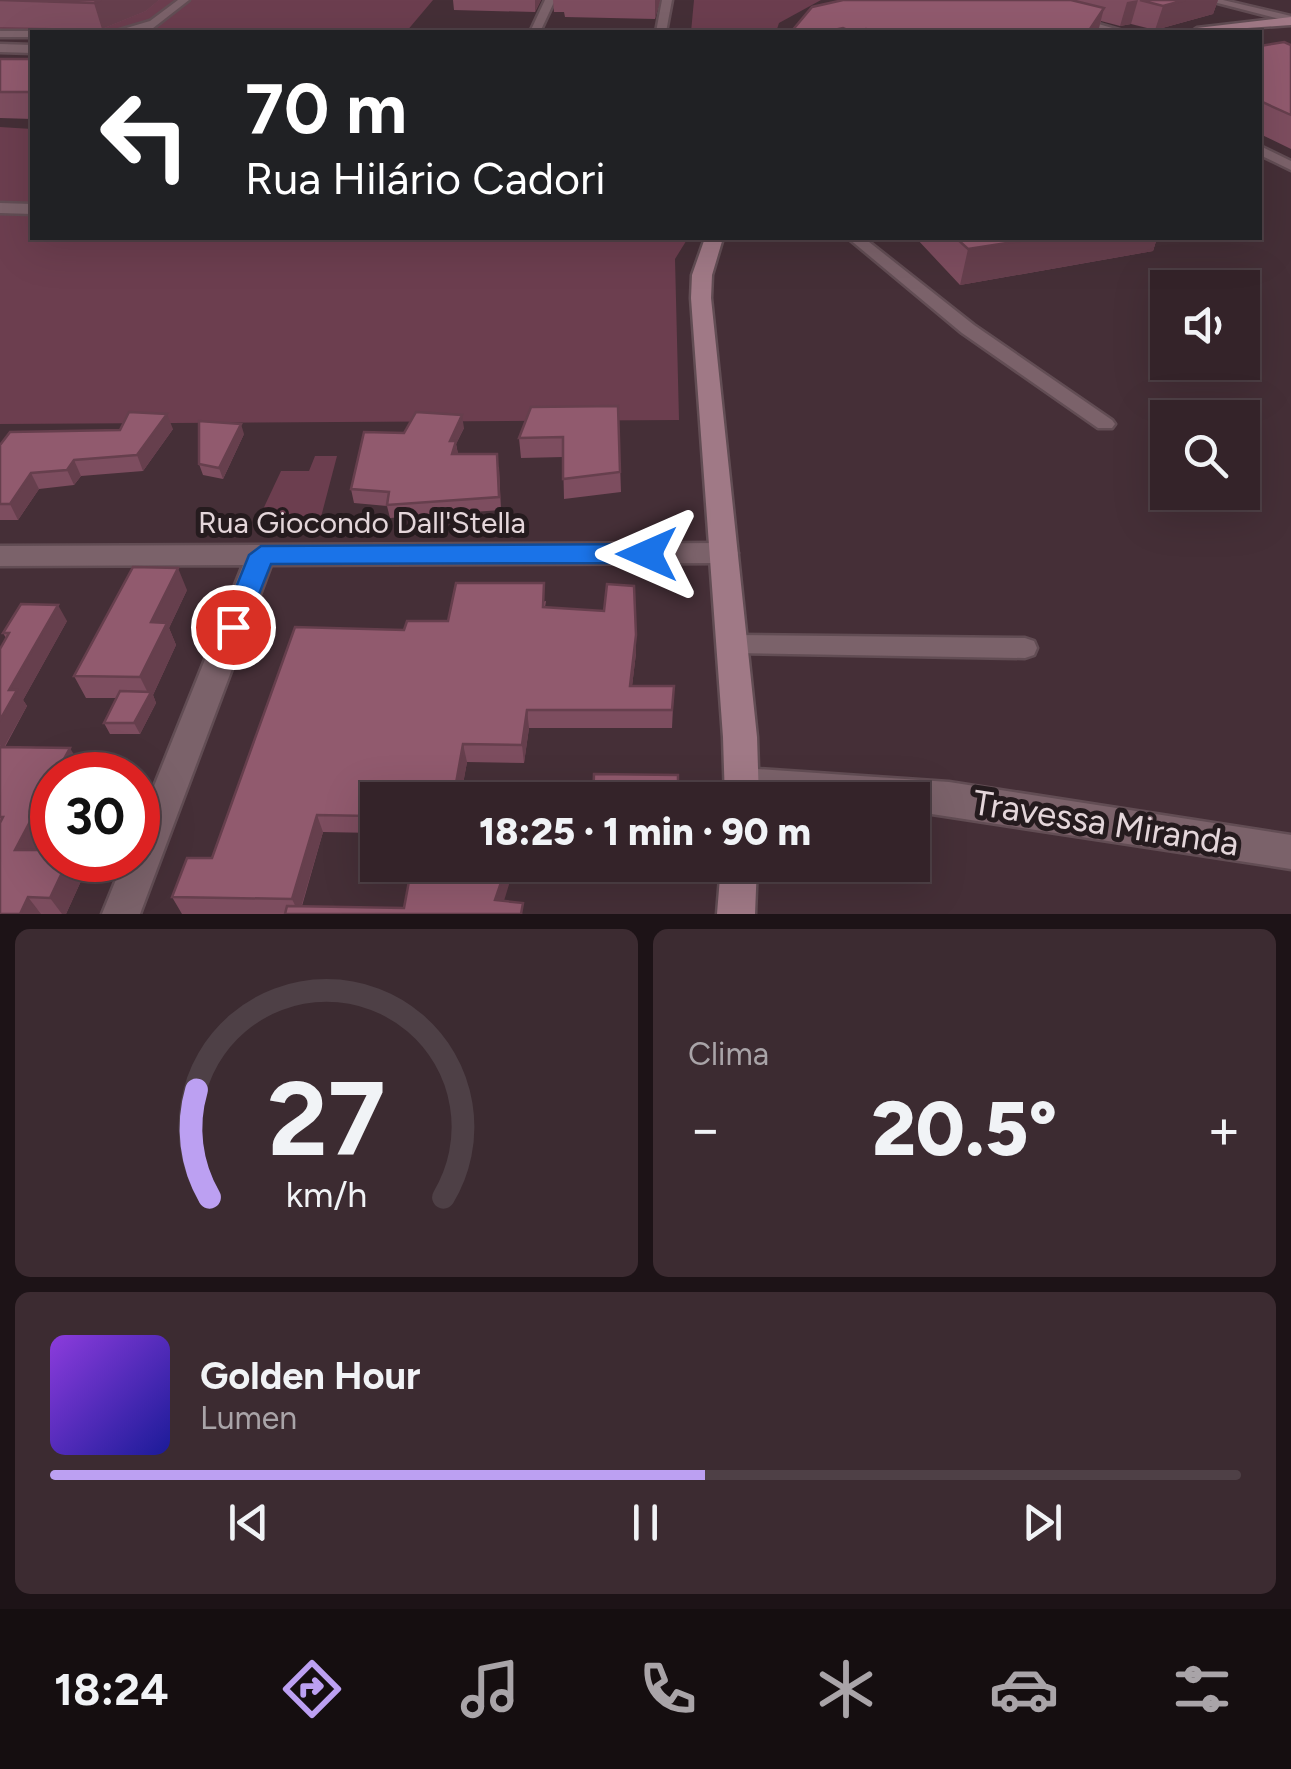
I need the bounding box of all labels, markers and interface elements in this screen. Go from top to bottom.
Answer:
text: 70 m [245,66,407,151]
icon: left [80,70,210,200]
text: Rua Hilário Cadori [245,151,606,205]
map controls [1150,270,1260,510]
button: sound [1150,270,1260,380]
button: search [1150,400,1260,510]
position arrow [595,502,699,606]
street label: Rua Giocondo Dall'Stella [198,504,526,541]
pin [191,585,276,670]
icon: arrive [206,600,261,655]
speed limit sign: 30 [30,752,160,882]
street label: Travessa Miranda [970,781,1242,865]
text: 18:25 · 1 min · 90 m [479,809,811,855]
text: Clima [688,1035,769,1073]
text: 27 [267,1056,386,1181]
text: 20.5° [872,1084,1057,1174]
text: − [688,1096,722,1162]
text: + [1207,1096,1241,1162]
text: km/h [286,1173,367,1216]
text: Golden Hour [200,1353,421,1399]
text: Lumen [200,1399,297,1437]
icon: previous [221,1495,276,1550]
icon: pause [618,1495,673,1550]
icon: next [1015,1495,1070,1550]
icon: directions [277,1654,347,1724]
icon: music [455,1654,525,1724]
icon: phone [633,1654,703,1724]
icon: climate [811,1654,881,1724]
icon: car [989,1654,1059,1724]
icon: filters [1167,1654,1237,1724]
text: 18:24 [54,1662,169,1716]

